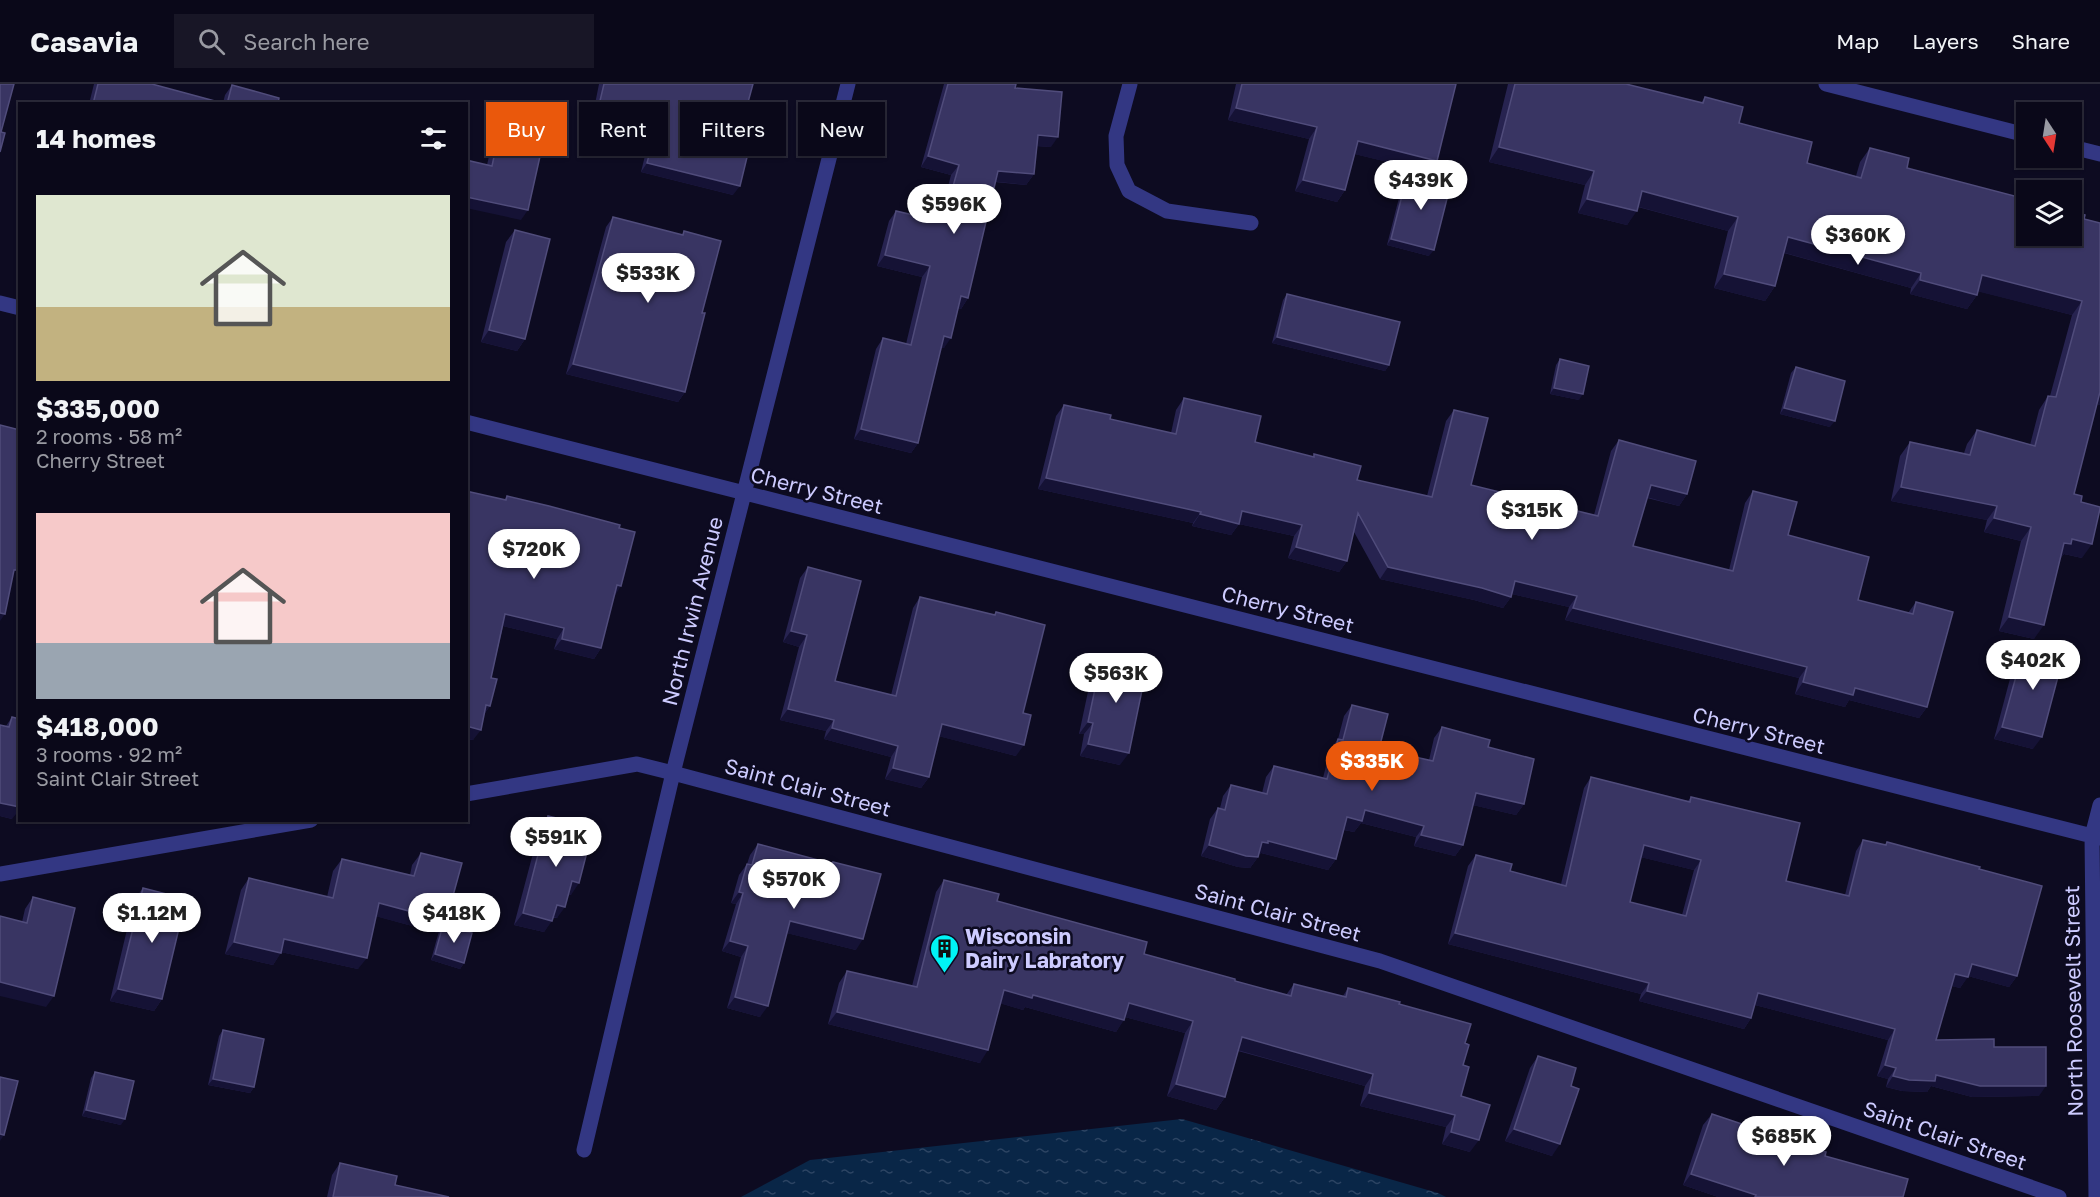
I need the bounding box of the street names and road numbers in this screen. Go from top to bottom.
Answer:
street label: Cherry Street [748,461,886,519]
street label: North Irwin Avenue [656,514,728,708]
street label: Cherry Street [1219,580,1357,638]
street label: Cherry Street [1690,701,1828,759]
street label: Saint Clair Street [722,752,894,822]
street label: Saint Clair Street [1192,877,1364,947]
street label: North Roosevelt Street [2058,885,2088,1117]
street label: Saint Clair Street [1860,1095,2030,1175]

